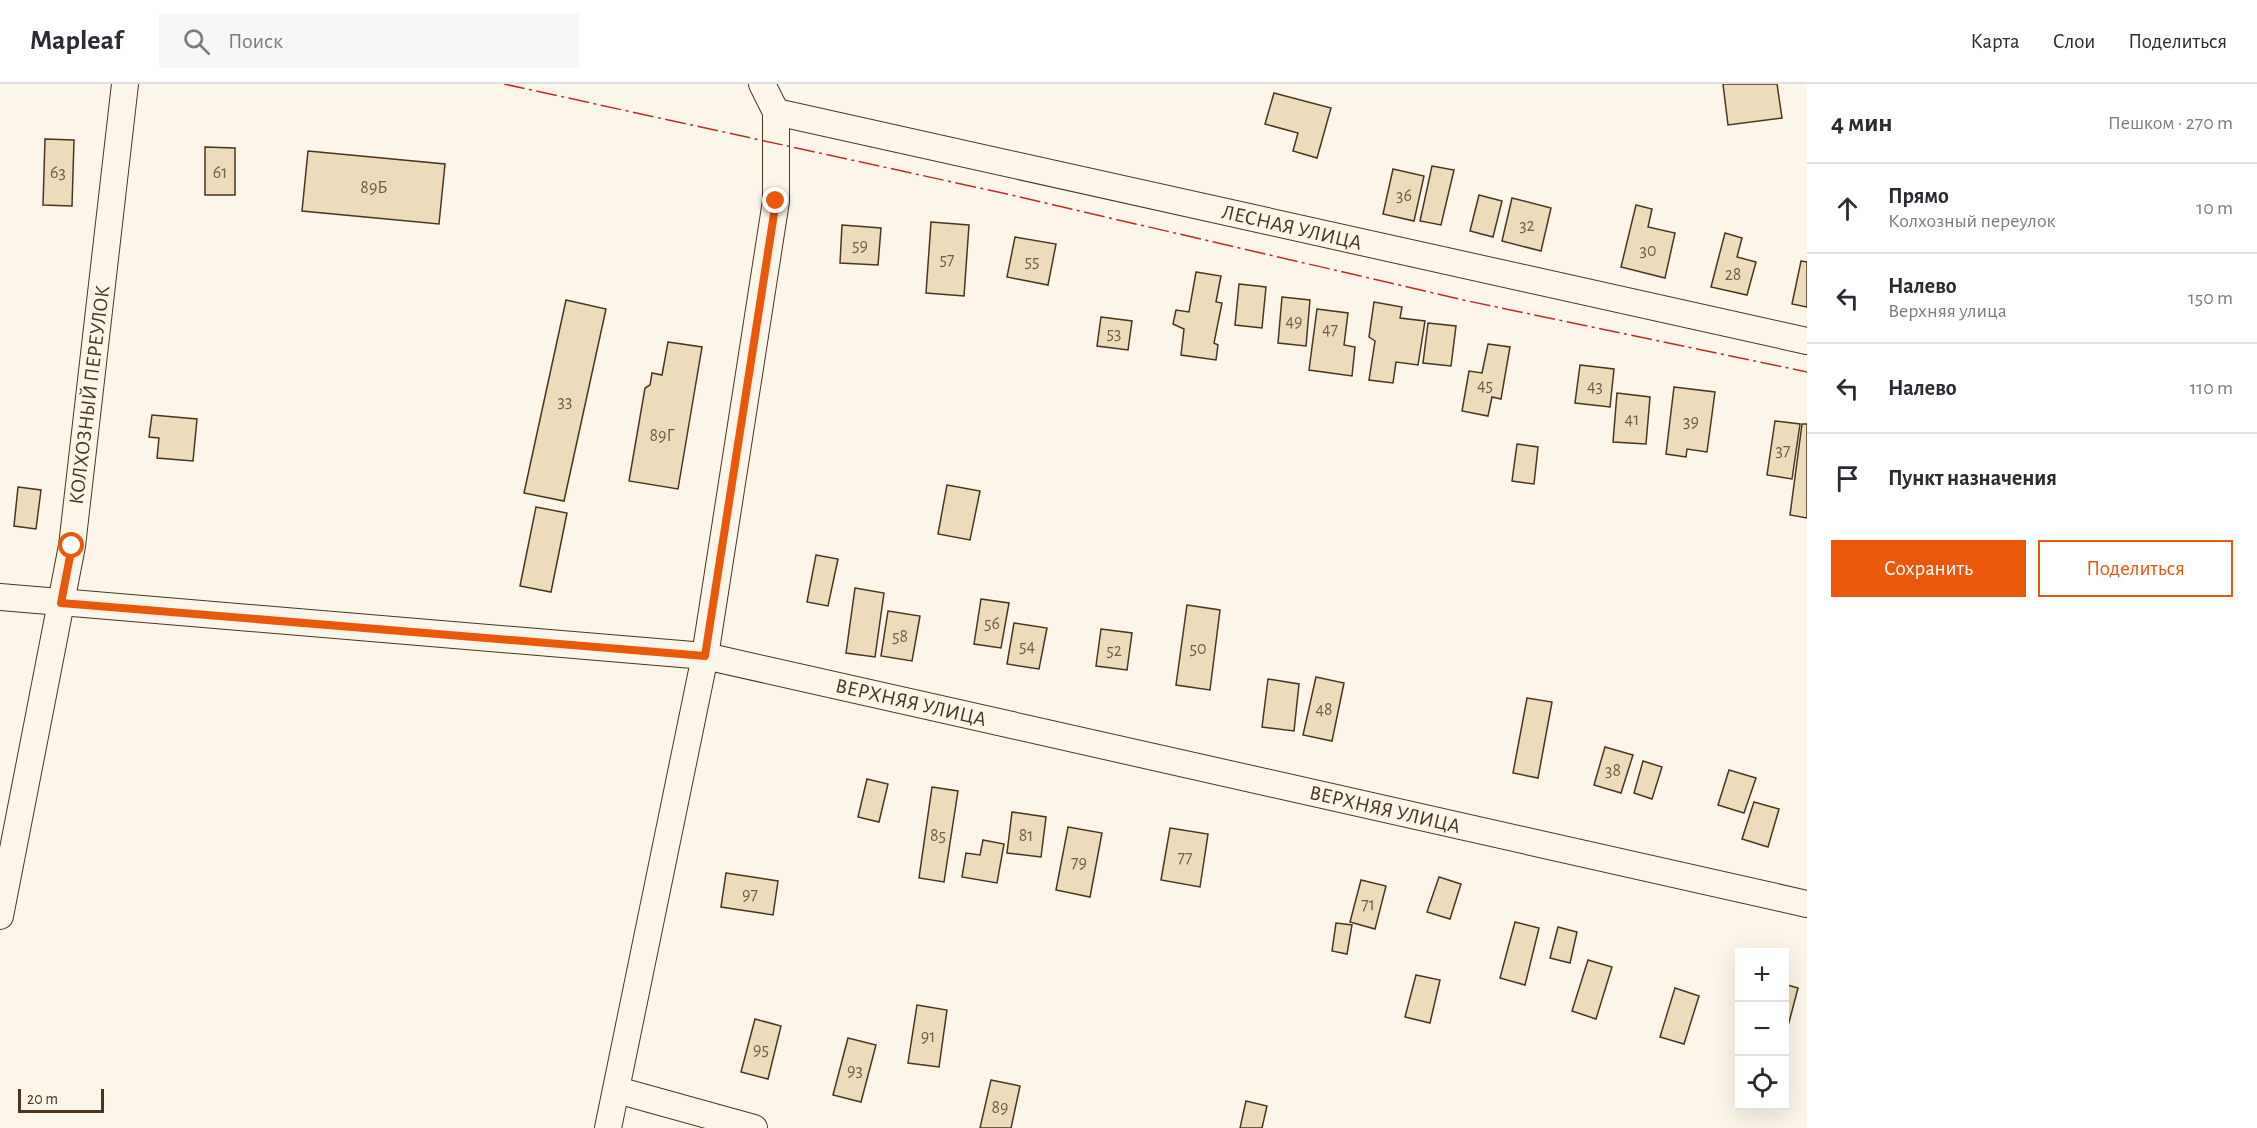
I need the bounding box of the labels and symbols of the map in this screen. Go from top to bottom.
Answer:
house number: 63 [50,164,66,182]
house number: 61 [213,164,227,182]
house number: 89Б [360,179,388,197]
route end [762,187,788,213]
house number: 36 [1396,187,1412,205]
street label: ЛЕСНАЯ УЛИЦА [1220,201,1364,254]
house number: 32 [1519,217,1535,235]
house number: 59 [852,237,868,255]
house number: 30 [1640,242,1656,260]
house number: 57 [939,251,955,269]
house number: 55 [1024,253,1040,271]
house number: 28 [1725,266,1741,284]
street label: КОЛХОЗНЫЙ ПЕРЕУЛОК [65,284,113,506]
house number: 49 [1285,313,1303,331]
house number: 47 [1322,321,1338,339]
house number: 53 [1107,325,1121,343]
house number: 45 [1477,377,1493,395]
house number: 43 [1587,378,1603,396]
house number: 33 [558,393,572,411]
house number: 41 [1625,411,1639,429]
house number: 39 [1683,413,1699,431]
house number: 89Г [649,427,675,445]
house number: 37 [1776,442,1790,460]
route start [58,532,84,558]
house number: 56 [984,615,1000,633]
house number: 58 [892,628,908,646]
house number: 54 [1019,638,1035,656]
house number: 50 [1189,640,1207,658]
house number: 52 [1106,642,1122,660]
street label: ВЕРХНЯЯ УЛИЦА [833,675,988,730]
house number: 48 [1315,701,1333,719]
house number: 38 [1605,762,1621,780]
street label: ВЕРХНЯЯ УЛИЦА [1307,782,1462,837]
house number: 85 [930,827,946,845]
house number: 81 [1019,827,1033,845]
house number: 77 [1177,849,1193,867]
house number: 79 [1071,854,1087,872]
house number: 97 [742,886,758,904]
house number: 71 [1361,896,1375,914]
house number: 91 [921,1028,935,1046]
house number: 95 [753,1041,769,1059]
house number: 93 [847,1062,863,1080]
scale bar [18,1086,104,1114]
house number: 89 [992,1099,1009,1117]

